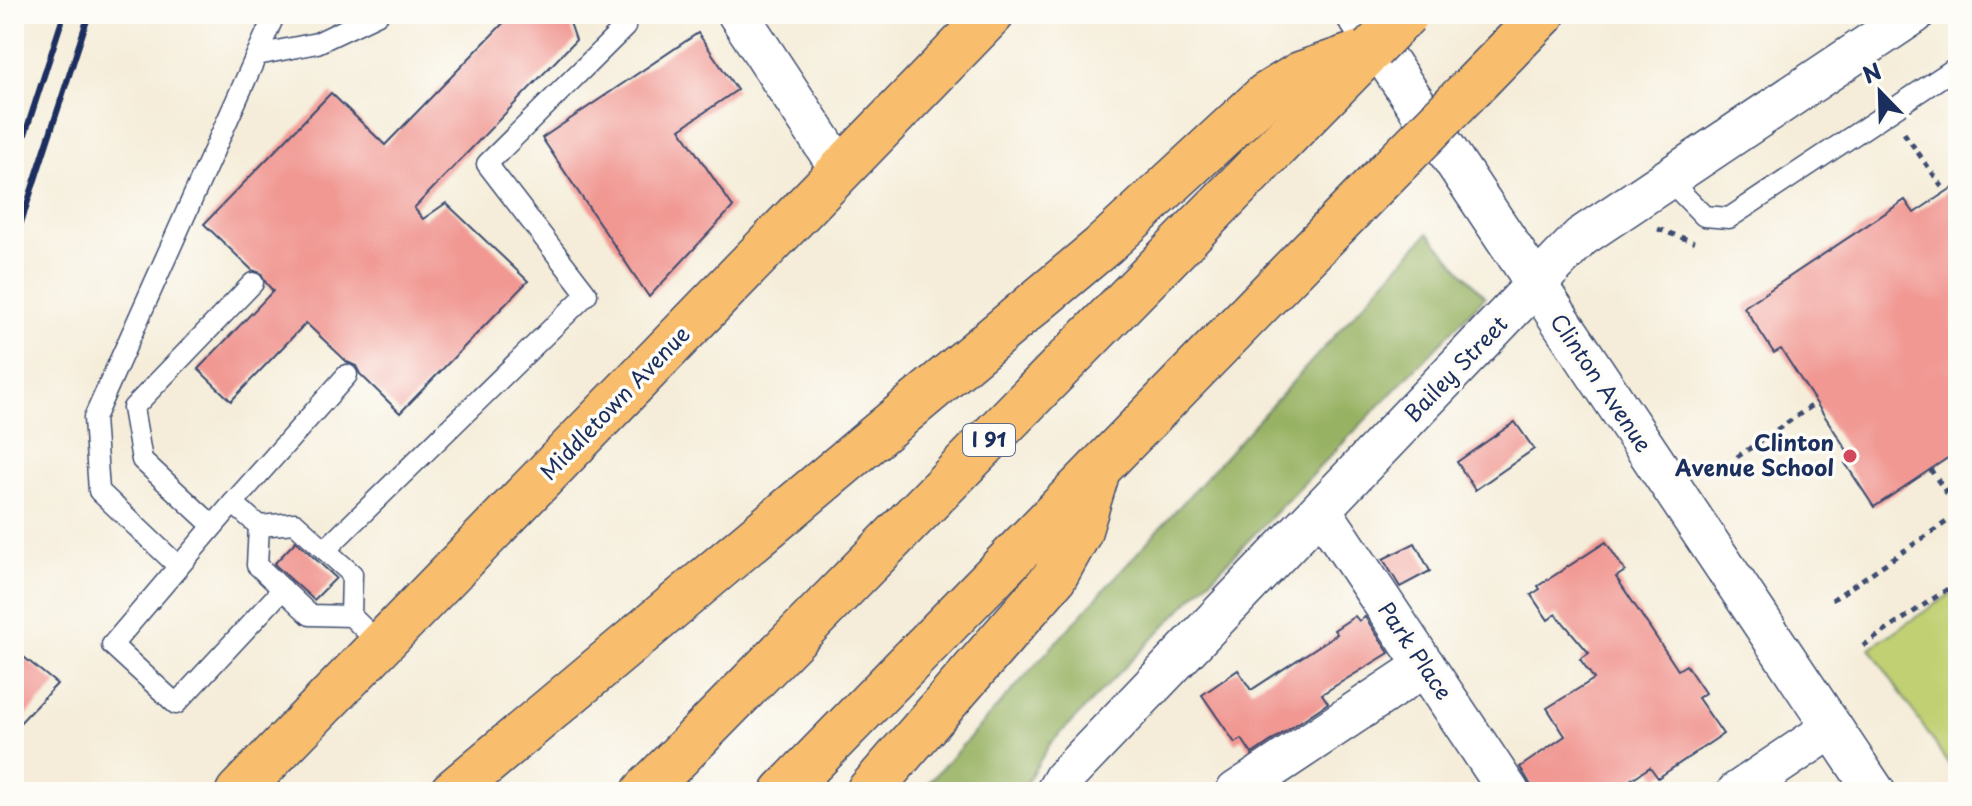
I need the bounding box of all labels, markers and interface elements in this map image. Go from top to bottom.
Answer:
north arrow [1840,52,1920,132]
text: N [1857,54,1886,91]
street label: Clinton Avenue [1543,306,1661,458]
street label: Bailey Street [1396,307,1514,429]
street label: Middletown Avenue [531,317,696,487]
road number: I 91 [963,424,1015,456]
place label: Clinton Avenue School [1674,425,1834,483]
marker: Clinton Avenue School [1841,447,1859,465]
street label: Park Place [1371,594,1461,706]

